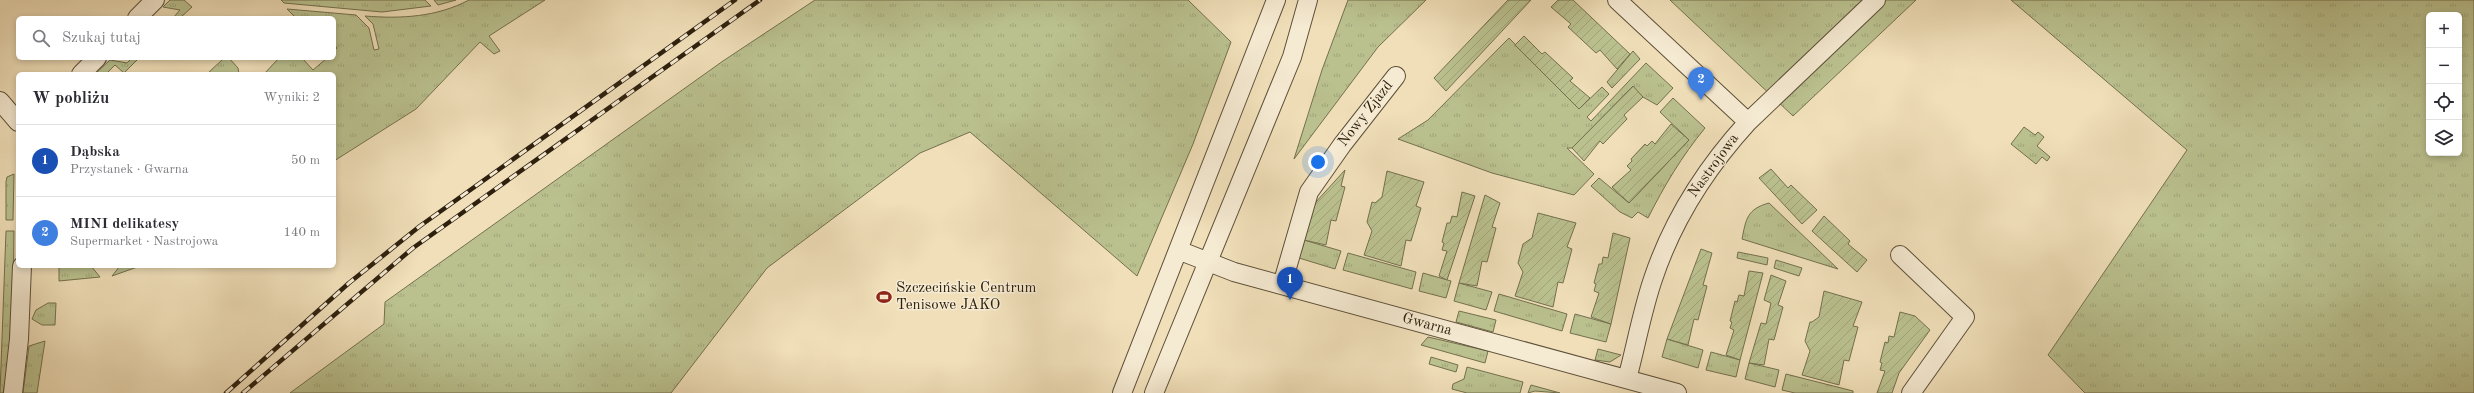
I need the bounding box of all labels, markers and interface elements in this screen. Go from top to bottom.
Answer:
map controls [2426,12,2462,156]
button: + [2426,12,2462,48]
search box [16,16,336,60]
icon: search [30,27,52,49]
text: Szukaj tutaj [62,31,141,46]
button: − [2426,48,2462,84]
pin: 2 [1688,67,1714,100]
street label: Nowy Zjazd [1336,78,1396,150]
button: locate [2426,84,2462,120]
text: W pobliżu [32,90,109,107]
text: Wyniki: 2 [264,91,320,104]
button: layers [2426,120,2462,156]
street label: Nastrojowa [1686,131,1742,201]
text: Dąbska [70,145,120,160]
your location [1308,152,1328,172]
text: 1 [41,154,49,167]
text: 50 m [291,154,320,167]
text: Przystanek · Gwarna [70,163,188,176]
text: MINI delikatesy [70,217,179,232]
text: 2 [41,226,49,239]
text: 140 m [283,226,320,239]
text: Supermarket · Nastrojowa [70,235,218,248]
pin: 1 [1277,267,1303,300]
place label: Szczecińskie Centrum Tenisowe JAKO [896,281,1037,313]
sports icon: Szczecińskie Centrum Tenisowe JAKO [875,288,893,306]
street label: Gwarna [1400,311,1454,339]

